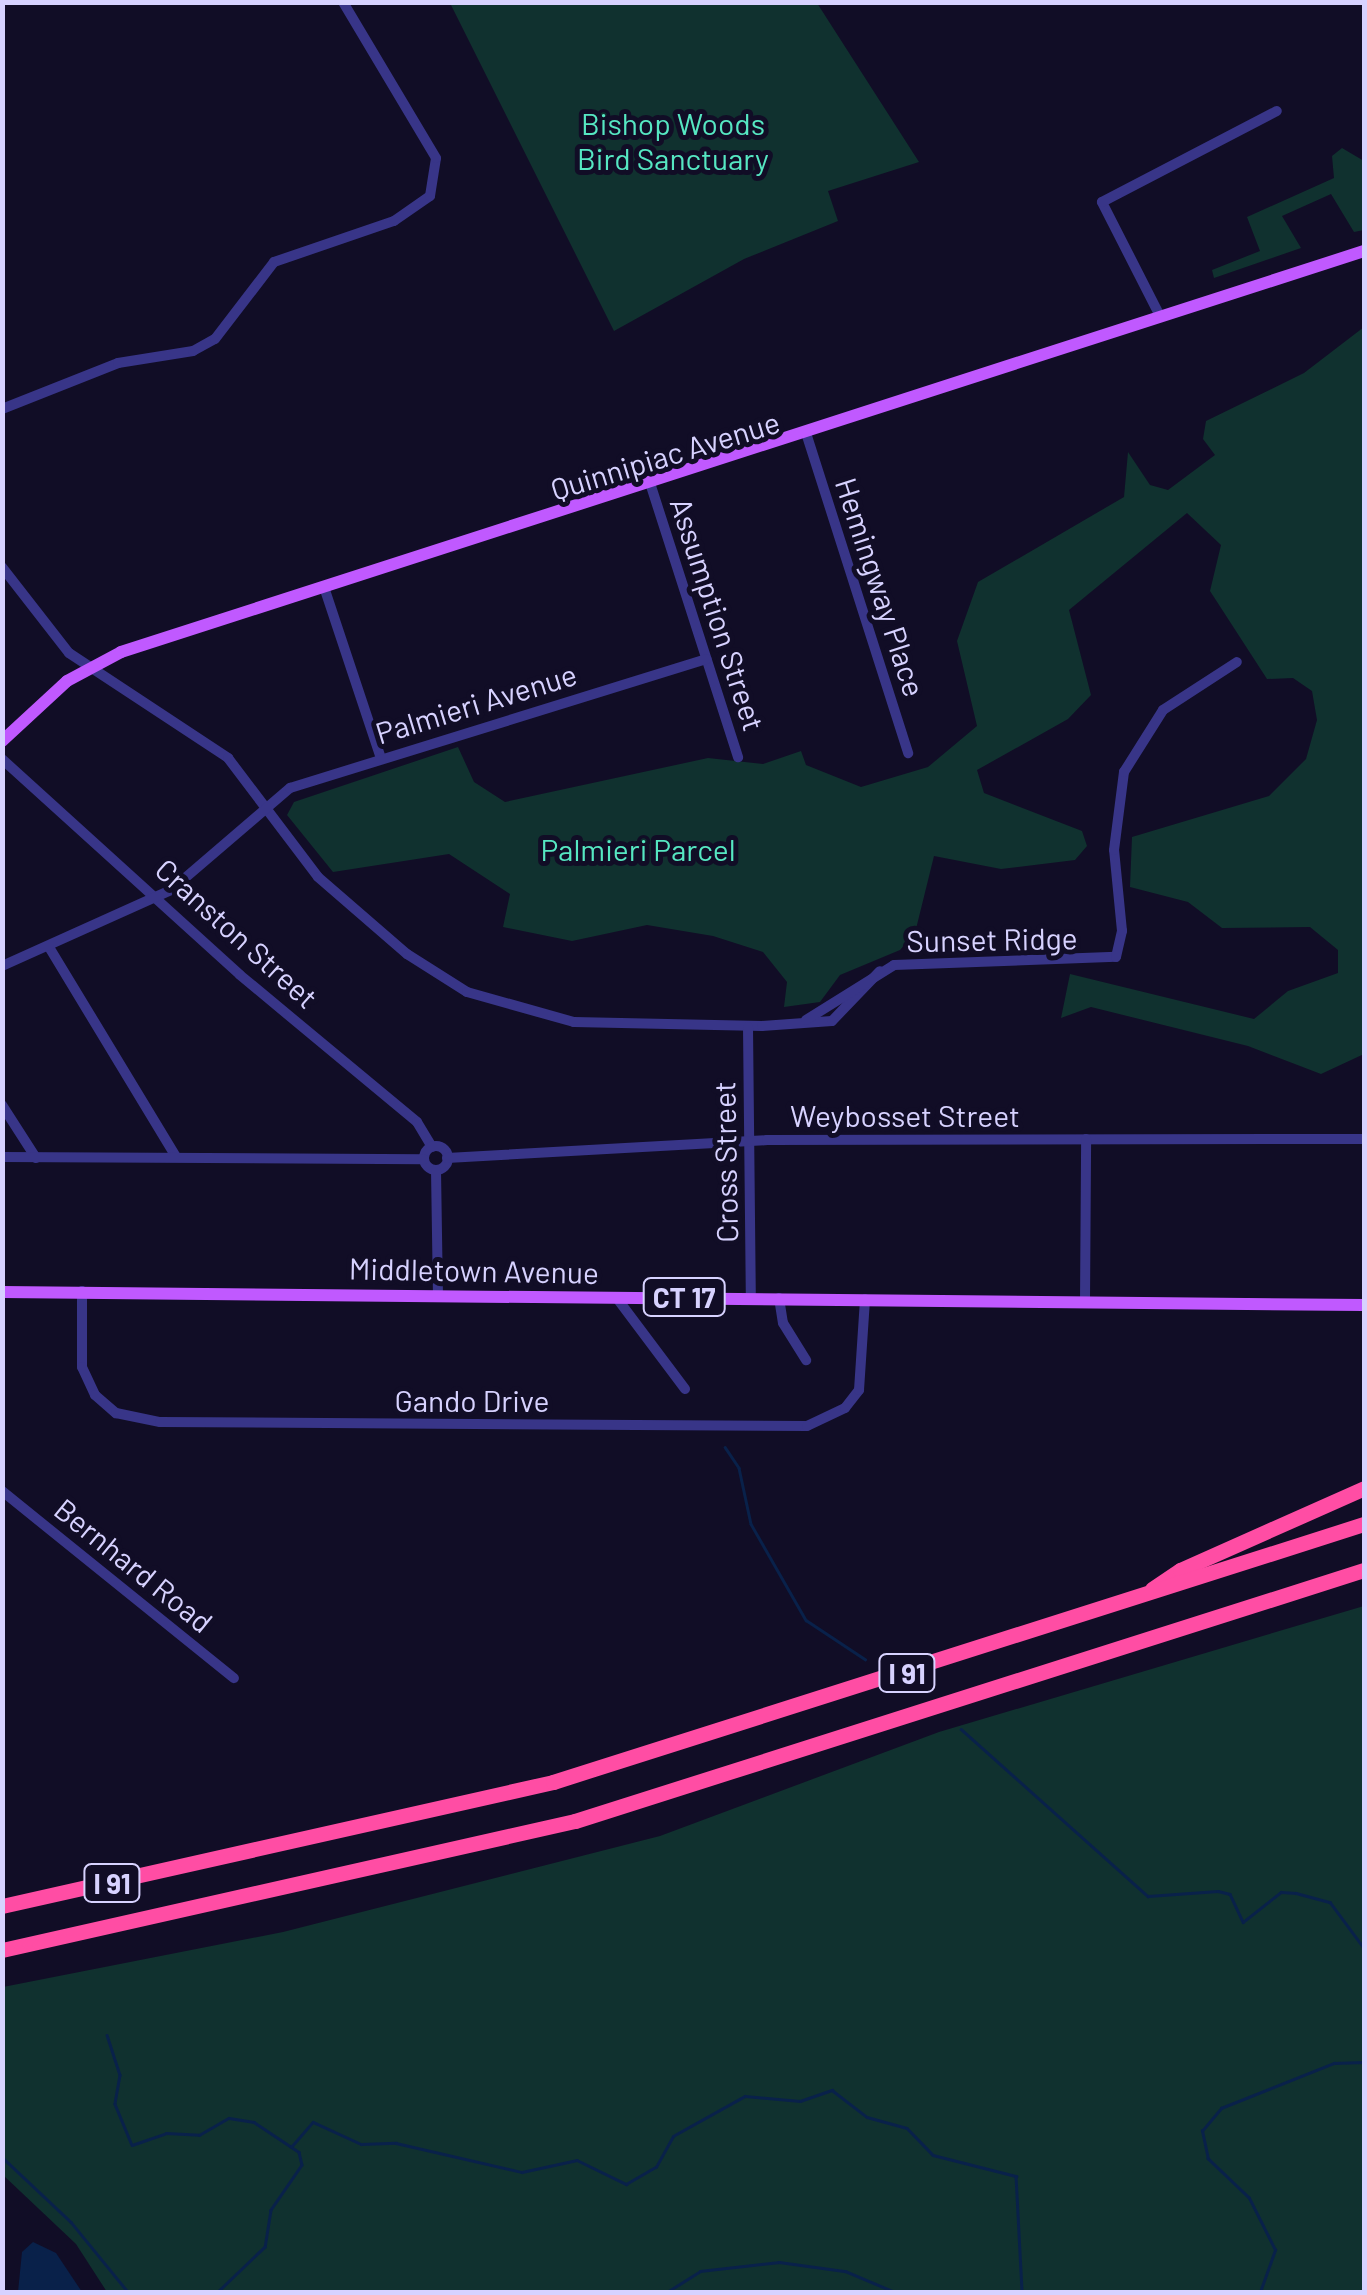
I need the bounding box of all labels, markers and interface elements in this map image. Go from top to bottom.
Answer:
park label: Bishop Woods Bird Sanctuary [577,105,769,176]
street label: Quinnipiac Avenue [546,403,784,507]
street label: Hemingway Place [829,473,933,701]
street label: Assumption Street [663,493,773,735]
street label: Palmieri Avenue [371,655,581,751]
park label: Palmieri Parcel [540,831,736,867]
street label: Cranston Street [148,851,326,1015]
street label: Sunset Ridge [906,920,1078,958]
street label: Cross Street [706,1081,744,1243]
street label: Weybosset Street [790,1097,1020,1133]
street label: Middletown Avenue [349,1250,599,1290]
road number: CT 17 [642,1274,726,1320]
street label: Gando Drive [394,1382,550,1418]
street label: Bernhard Road [48,1490,220,1640]
road number: I 91 [877,1650,937,1696]
road number: I 91 [82,1860,142,1906]

